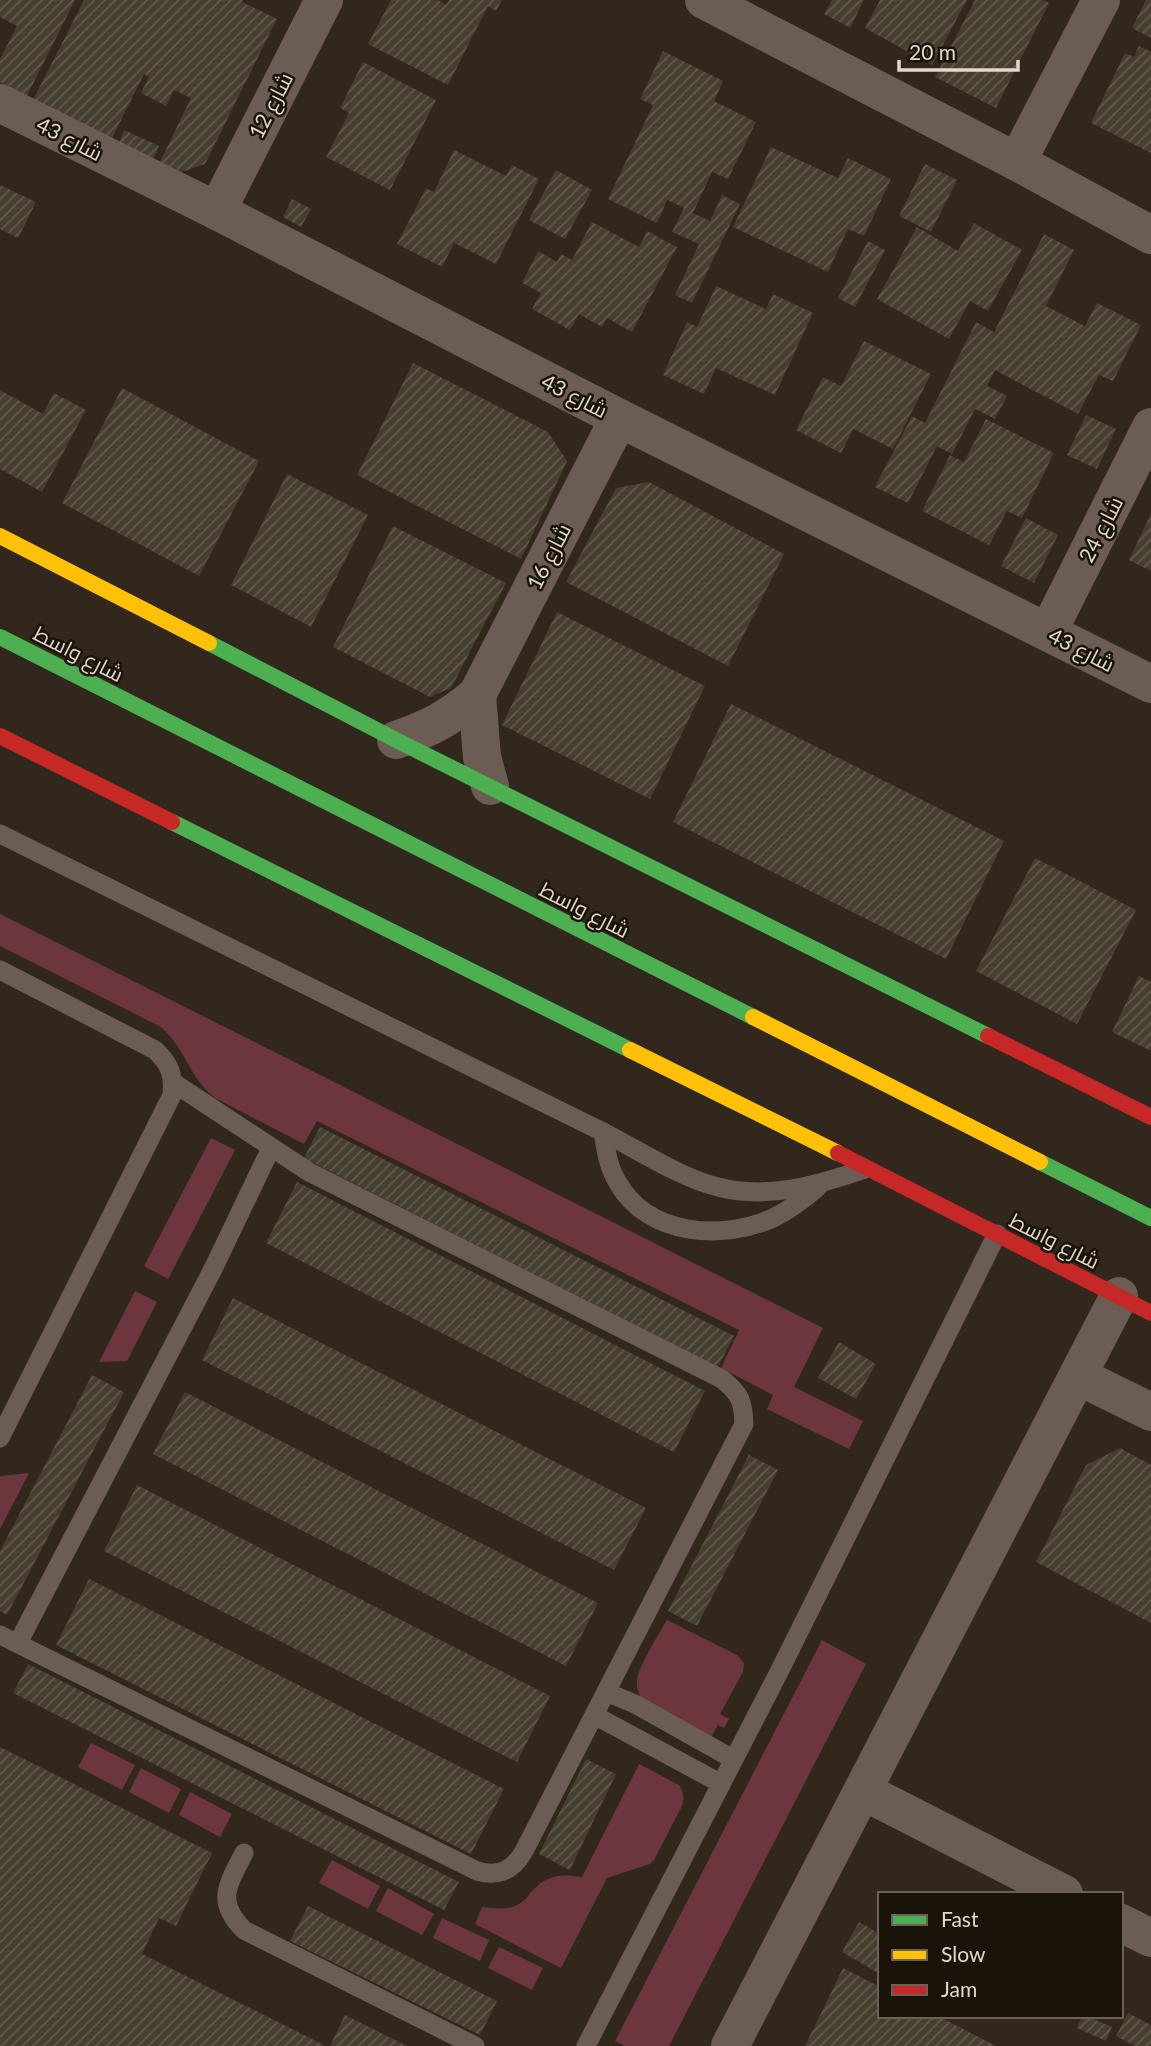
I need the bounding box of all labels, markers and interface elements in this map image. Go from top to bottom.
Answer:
scale bar [899,28,1018,72]
text: 20 m [909,39,956,64]
street label: شارع 12 [243,68,300,143]
street label: شارع 43 [32,111,107,168]
street label: شارع 43 [537,368,612,425]
street label: شارع 24 [1073,492,1130,567]
street label: شارع 16 [521,519,578,594]
street label: شارع واسط [29,620,128,689]
street label: شارع 43 [1044,622,1119,679]
street label: شارع واسط [535,876,634,945]
street label: شارع واسط [1005,1207,1104,1276]
legend [878,1892,1123,2018]
text: Fast [941,1906,979,1931]
text: Slow [941,1941,986,1966]
text: Jam [941,1976,977,2001]

